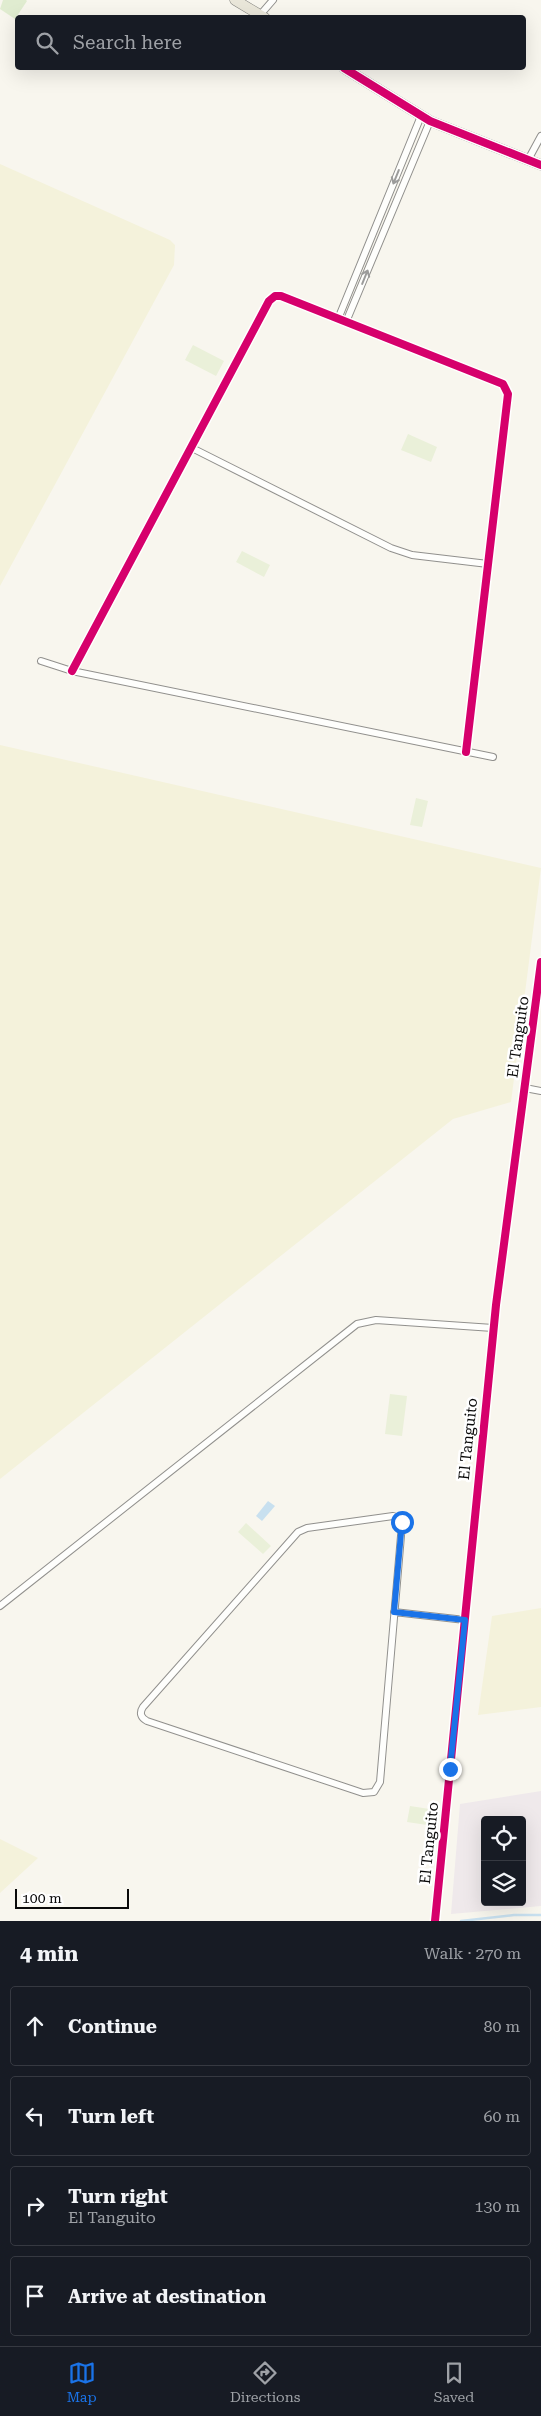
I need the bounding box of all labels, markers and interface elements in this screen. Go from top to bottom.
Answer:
search box [15,15,526,70]
icon: search [33,29,61,57]
text: Search here [73,31,182,54]
one-way arrow [390,169,399,184]
one-way arrow [361,270,370,285]
street label: El Tanguito [503,995,533,1079]
street label: El Tanguito [455,1397,481,1481]
route start [391,1511,414,1534]
route end [439,1758,462,1781]
street label: El Tanguito [416,1801,442,1885]
map controls [481,1816,526,1906]
button: locate [481,1816,526,1861]
button: layers [481,1861,526,1906]
scale bar [15,1886,129,1909]
text: 100 m [22,1890,62,1906]
text: 4 min [20,1942,78,1966]
text: Walk · 270 m [424,1944,521,1963]
icon: ahead [21,2012,49,2040]
text: Continue [68,2015,157,2038]
text: 80 m [483,2017,520,2036]
icon: left [21,2102,49,2130]
text: Turn left [68,2105,154,2128]
text: 60 m [483,2107,520,2126]
text: Turn right [68,2185,168,2208]
icon: right [21,2192,49,2220]
text: 130 m [474,2197,520,2216]
text: El Tanguito [68,2208,156,2227]
icon: arrive [21,2282,49,2310]
text: Arrive at destination [68,2285,266,2308]
tab: Map [67,2359,97,2405]
tab: Directions [230,2359,300,2405]
tab: Saved [434,2359,474,2405]

